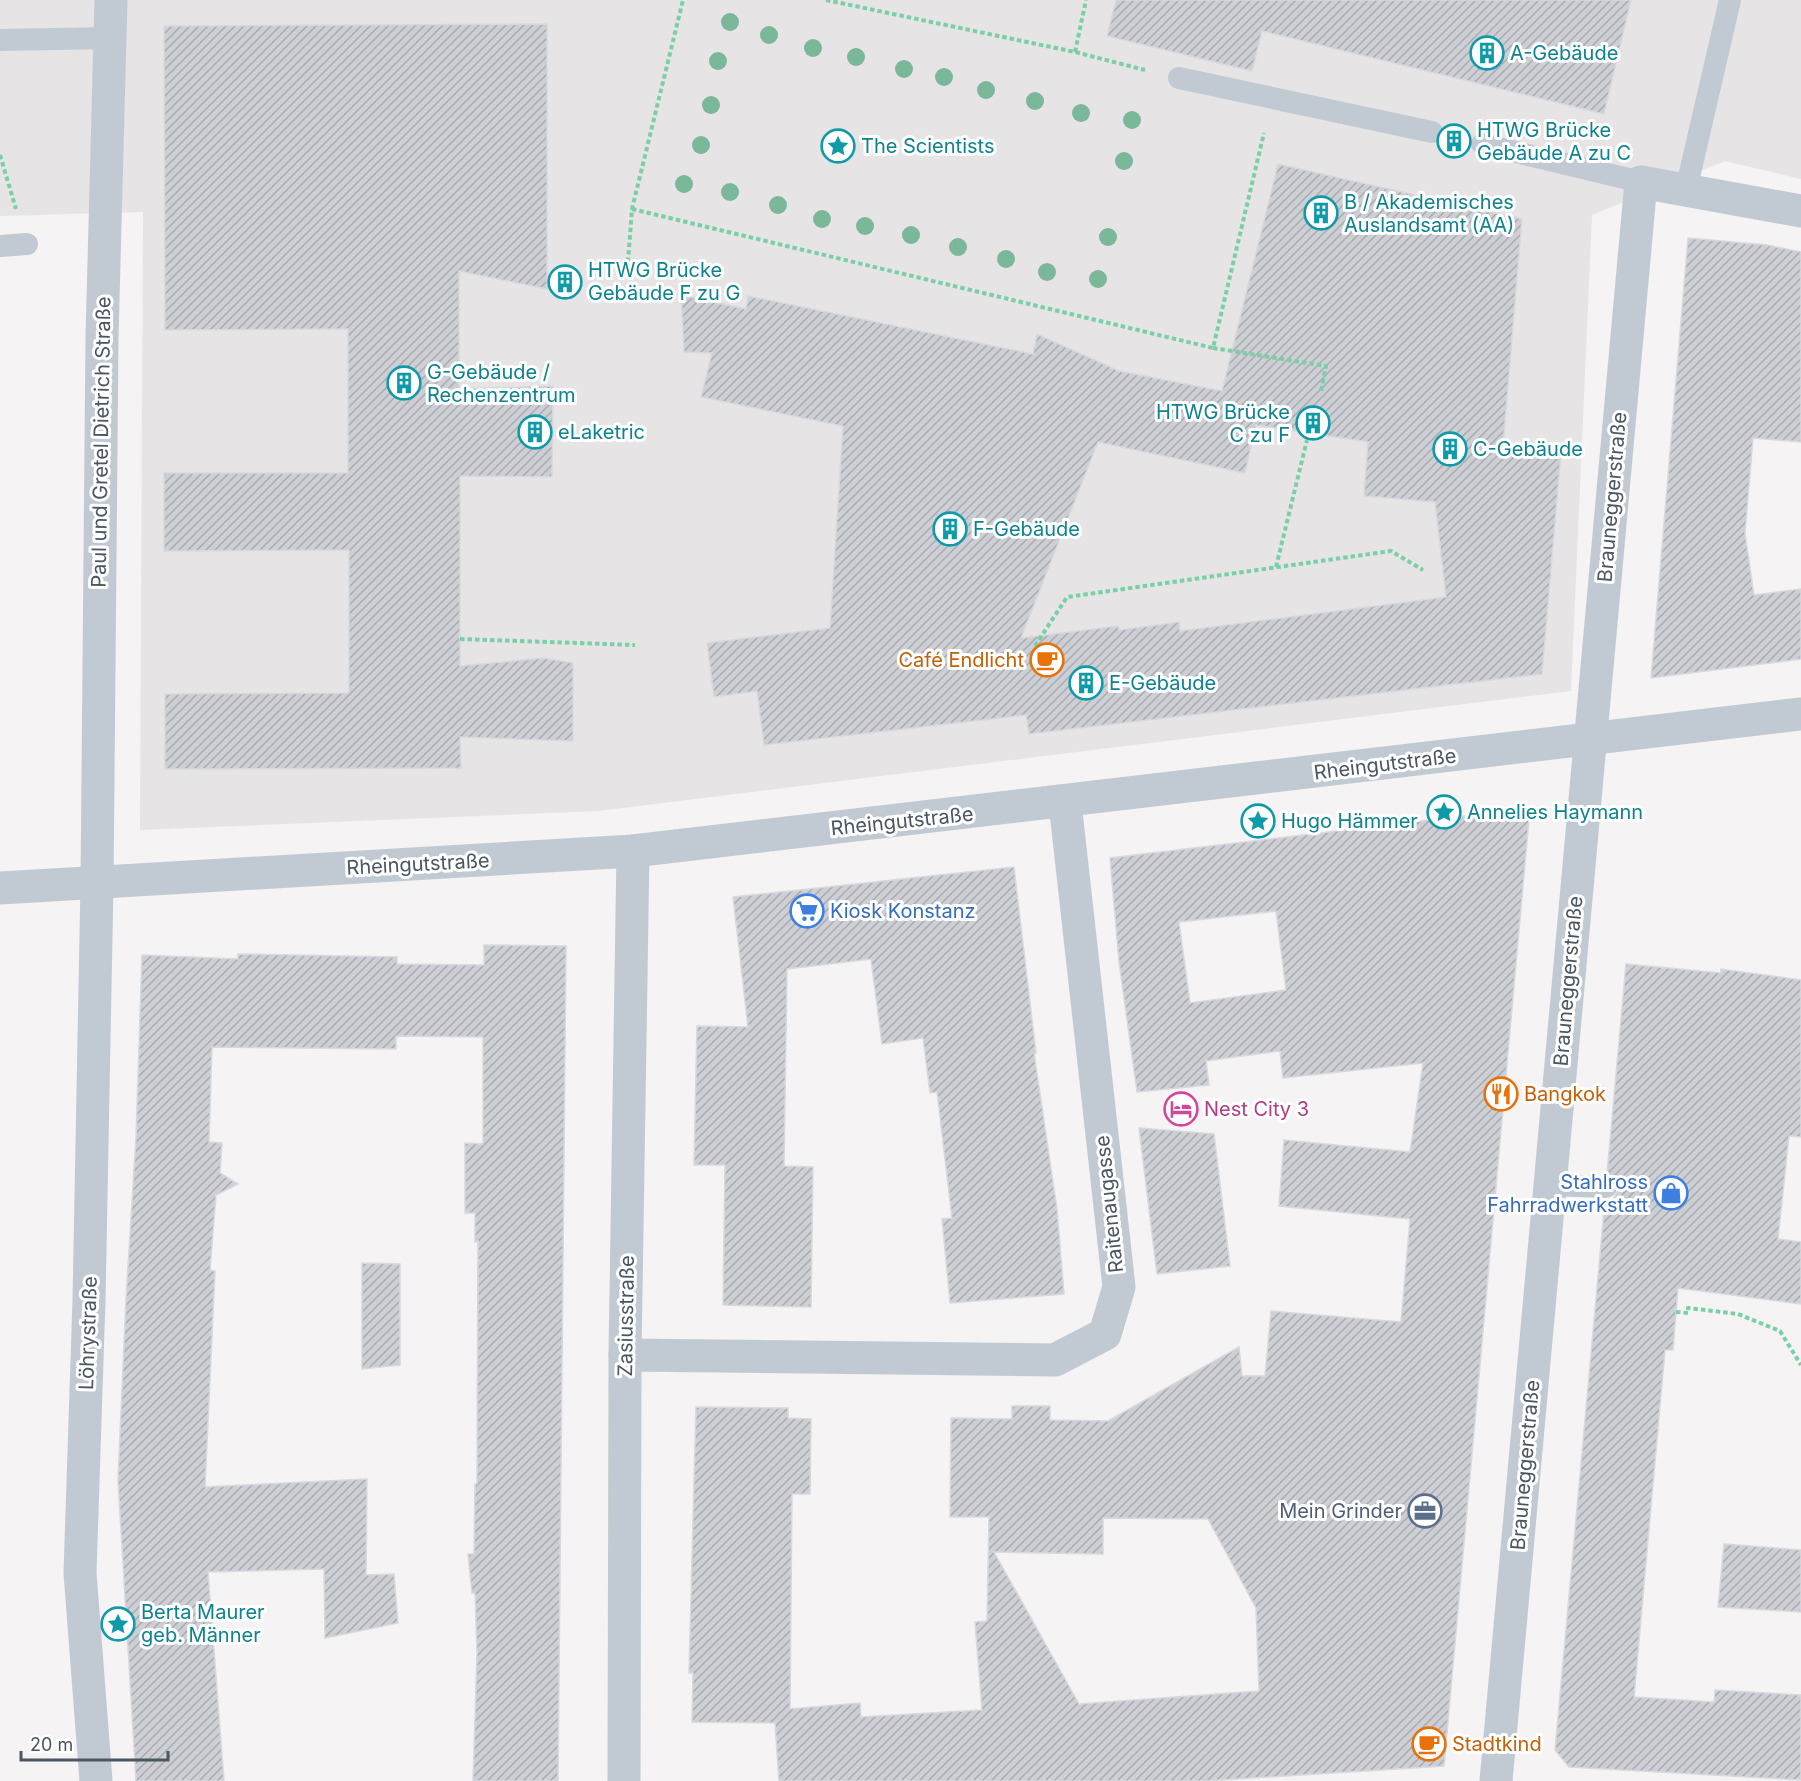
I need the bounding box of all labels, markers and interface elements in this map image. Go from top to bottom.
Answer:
building icon: A-Gebäude [1469,35,1505,71]
place label: A-Gebäude [1510,41,1618,65]
place label: HTWG Brücke Gebäude A zu C [1477,118,1631,165]
building icon: HTWG Brücke Gebäude A zu C [1436,123,1472,159]
place icon: The Scientists [820,128,856,164]
place label: The Scientists [861,134,994,158]
place label: B / Akademisches Auslandsamt (AA) [1344,190,1514,237]
building icon: B / Akademisches Auslandsamt (AA) [1303,195,1339,231]
place label: HTWG Brücke Gebäude F zu G [588,258,740,305]
building icon: HTWG Brücke Gebäude F zu G [547,264,583,300]
street label: Paul und Gretel Dietrich Straße [86,296,116,588]
place label: G-Gebäude / Rechenzentrum [427,360,576,407]
building icon: G-Gebäude / Rechenzentrum [386,365,422,401]
place label: HTWG Brücke C zu F [1156,400,1290,447]
building icon: HTWG Brücke C zu F [1295,405,1331,441]
street label: Brauneggerstraße [1593,411,1631,583]
building icon: eLaketric [517,414,553,450]
place label: eLaketric [558,420,645,444]
building icon: C-Gebäude [1432,431,1468,467]
place label: C-Gebäude [1473,437,1583,461]
building icon: F-Gebäude [932,511,968,547]
place label: F-Gebäude [973,517,1080,541]
cafe icon: Café Endlicht [1029,642,1065,678]
place label: Café Endlicht [898,648,1024,672]
building icon: E-Gebäude [1068,665,1104,701]
place label: E-Gebäude [1109,671,1216,695]
street label: Rheingutstraße [1312,743,1458,785]
place icon: Annelies Haymann [1426,794,1462,830]
place label: Annelies Haymann [1467,800,1643,824]
street label: Rheingutstraße [829,802,975,840]
place icon: Hugo Hämmer [1240,803,1276,839]
place label: Hugo Hämmer [1281,809,1418,833]
street label: Rheingutstraße [346,848,490,880]
supermarket icon: Kiosk Konstanz [789,893,825,929]
street label: Brauneggerstraße [1549,895,1587,1067]
place label: Kiosk Konstanz [830,899,976,923]
restaurant icon: Bangkok [1483,1076,1519,1112]
place label: Bangkok [1524,1082,1606,1106]
hotel icon: Nest City 3 [1163,1091,1199,1127]
place label: Nest City 3 [1204,1097,1309,1121]
street label: Raitenaugasse [1090,1134,1128,1274]
place label: Stahlross Fahrradwerkstatt [1487,1170,1648,1217]
shop icon: Stahlross Fahrradwerkstatt [1653,1175,1689,1211]
street label: Zasiusstraße [613,1255,639,1377]
street label: Löhrystraße [74,1276,102,1390]
street label: Brauneggerstraße [1506,1379,1544,1551]
office icon: Mein Grinder [1407,1493,1443,1529]
place label: Mein Grinder [1279,1499,1402,1523]
place label: Berta Maurer geb. Männer [141,1600,265,1647]
place icon: Berta Maurer geb. Männer [100,1606,136,1642]
scale bar [21,1724,168,1762]
cafe icon: Stadtkind [1411,1726,1447,1762]
place label: Stadtkind [1452,1732,1542,1756]
text: 20 m [30,1734,73,1755]

